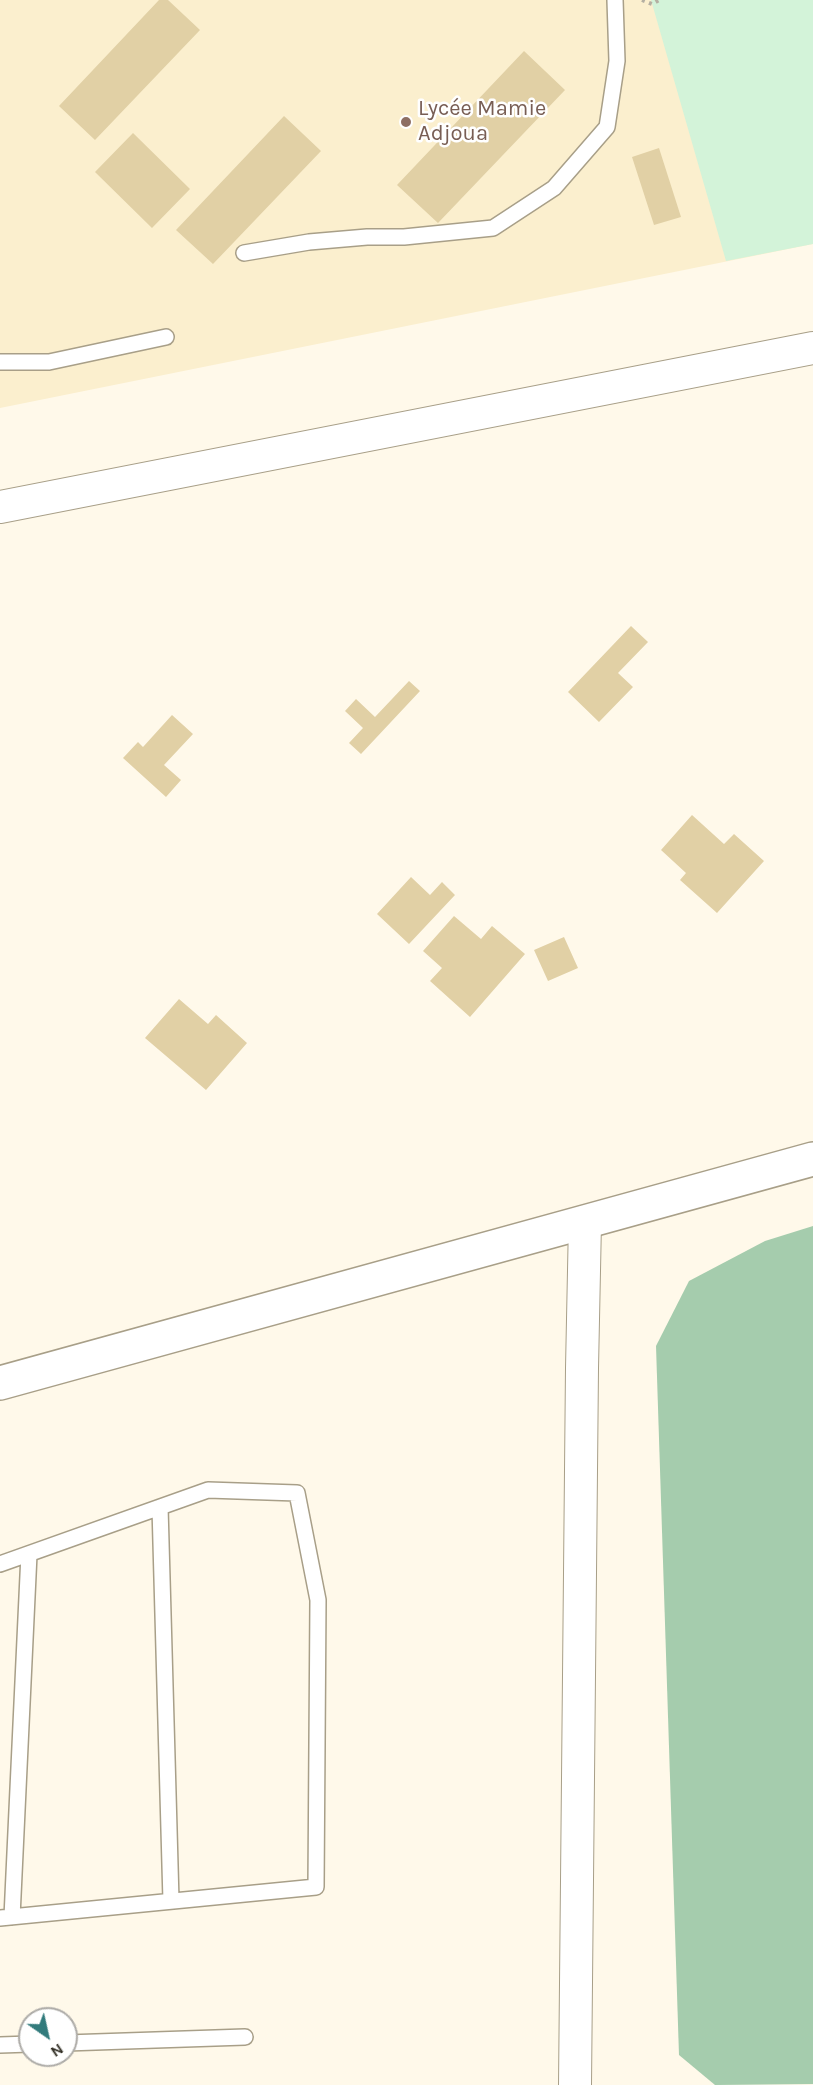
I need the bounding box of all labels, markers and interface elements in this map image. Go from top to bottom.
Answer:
place label: Lycée Mamie Adjoua [418,96,546,148]
marker: Lycée Mamie Adjoua [399,115,413,129]
north arrow [18,2007,78,2067]
text: N [47,2040,67,2062]

